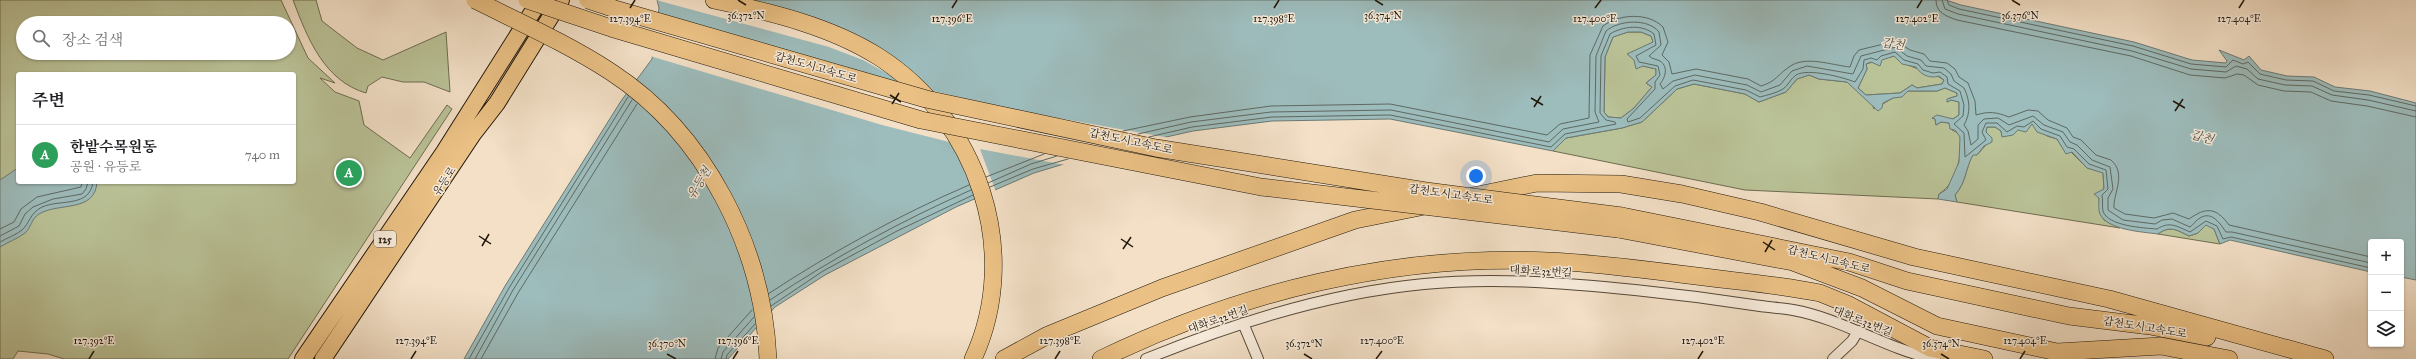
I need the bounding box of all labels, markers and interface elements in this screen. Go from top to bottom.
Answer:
text: 36.372°N [727,10,765,22]
text: 36.374°N [1364,10,1403,22]
text: 36.376°N [2001,10,2039,22]
text: 127.394°E [609,13,651,25]
text: 127.396°E [931,13,973,25]
text: 127.398°E [1253,13,1295,25]
text: 127.400°E [1573,13,1617,25]
text: 127.402°E [1895,13,1939,25]
text: 127.404°E [2217,13,2261,25]
search box [16,16,296,60]
icon: search [30,27,52,49]
text: 장소 검색 [62,31,123,49]
water label: 갑천 [1881,36,1907,53]
street label: 갑천도시고속도로 [773,50,859,86]
text: 주변 [32,90,65,111]
street label: 갑천도시고속도로 [1088,126,1174,157]
water label: 갑천 [2189,127,2216,147]
text: 한밭수목원동 [70,138,157,156]
text: A [41,147,49,163]
text: 740 m [245,147,280,163]
pin: A [336,158,362,188]
text: 공원 · 유등로 [70,159,141,175]
water label: 유등천 [684,163,715,202]
street label: 유등로 [430,164,459,198]
your location [1466,166,1486,186]
street label: 갑천도시고속도로 [1408,182,1494,207]
road number: 125 [374,231,396,247]
map controls [2368,239,2404,347]
button: + [2368,239,2404,275]
street label: 갑천도시고속도로 [1786,243,1872,276]
street label: 대화로32번길 [1509,263,1573,280]
button: − [2368,275,2404,311]
street label: 대화로32번길 [1186,303,1250,336]
street label: 대화로32번길 [1831,304,1894,339]
button: layers [2368,311,2404,347]
street label: 갑천도시고속도로 [2102,314,2188,341]
text: 127.392°E [74,335,115,347]
text: 127.394°E [395,335,437,347]
text: 127.396°E [717,335,759,347]
text: 127.398°E [1039,335,1081,347]
text: 127.400°E [1360,335,1404,347]
text: 127.402°E [1681,335,1725,347]
text: 127.404°E [2003,335,2047,347]
text: 36.370°N [648,338,687,350]
text: 36.372°N [1285,338,1323,350]
text: 36.374°N [1922,338,1961,350]

